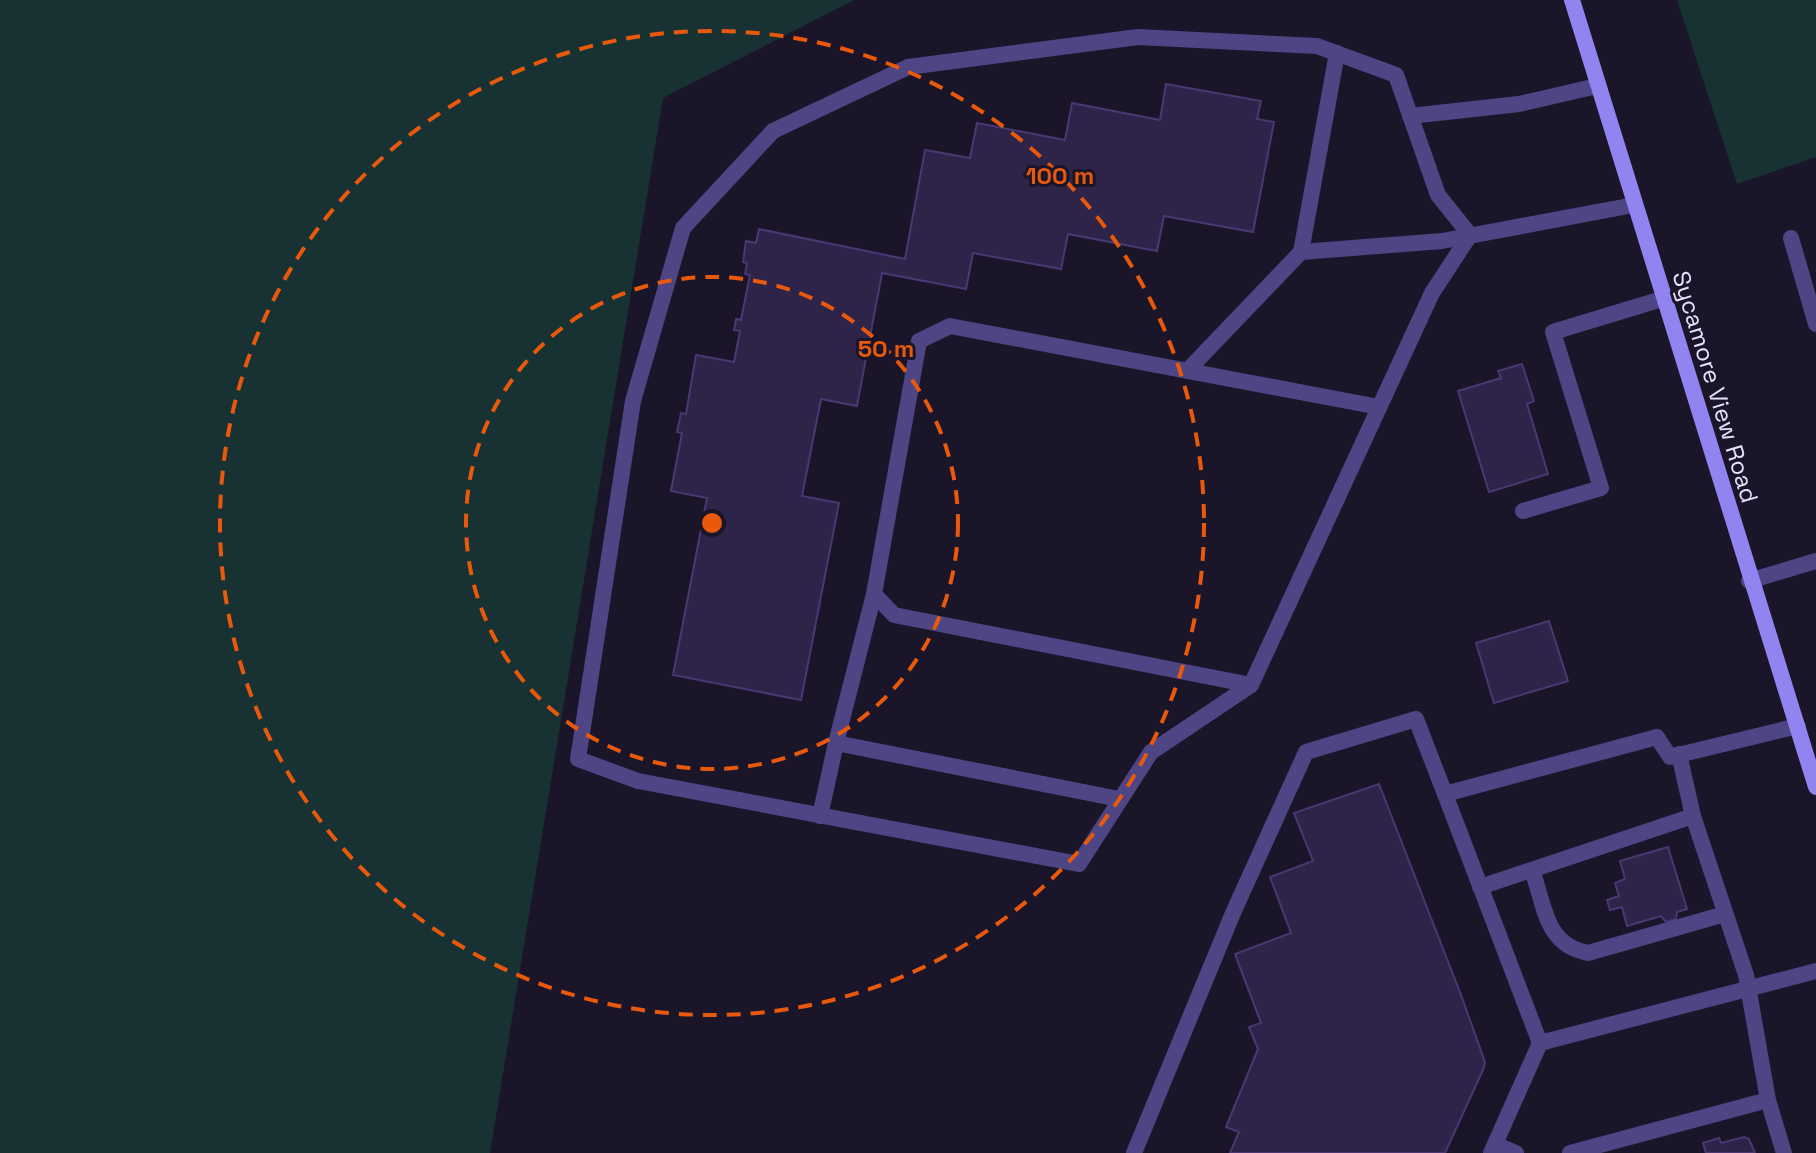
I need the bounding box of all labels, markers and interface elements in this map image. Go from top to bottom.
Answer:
text: 100 m [1026,160,1094,191]
street label: Sycamore View Road [1665,267,1765,506]
text: 50 m [858,333,914,364]
centre of rings [698,509,726,537]

